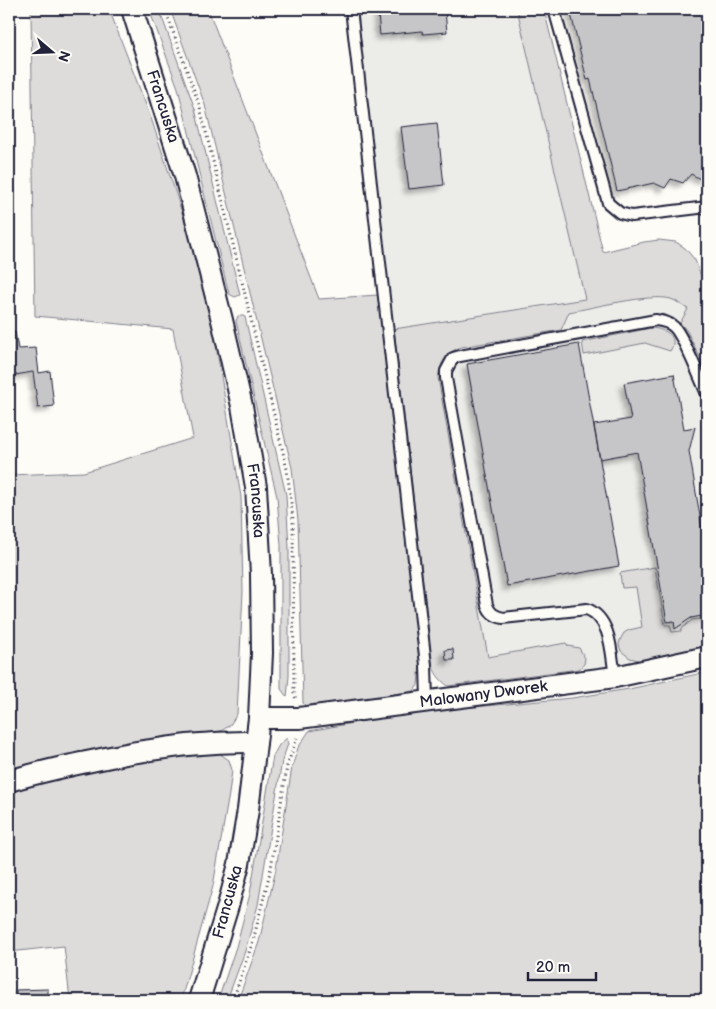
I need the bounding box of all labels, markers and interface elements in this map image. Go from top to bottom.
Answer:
north arrow [28,28,78,78]
text: N [54,48,74,64]
street label: Francuska [142,68,183,145]
street label: Francuska [243,462,268,539]
street label: Malowany Dworek [418,676,549,712]
street label: Francuska [209,863,247,941]
scale bar [528,949,596,981]
text: 20 m [536,958,570,977]

